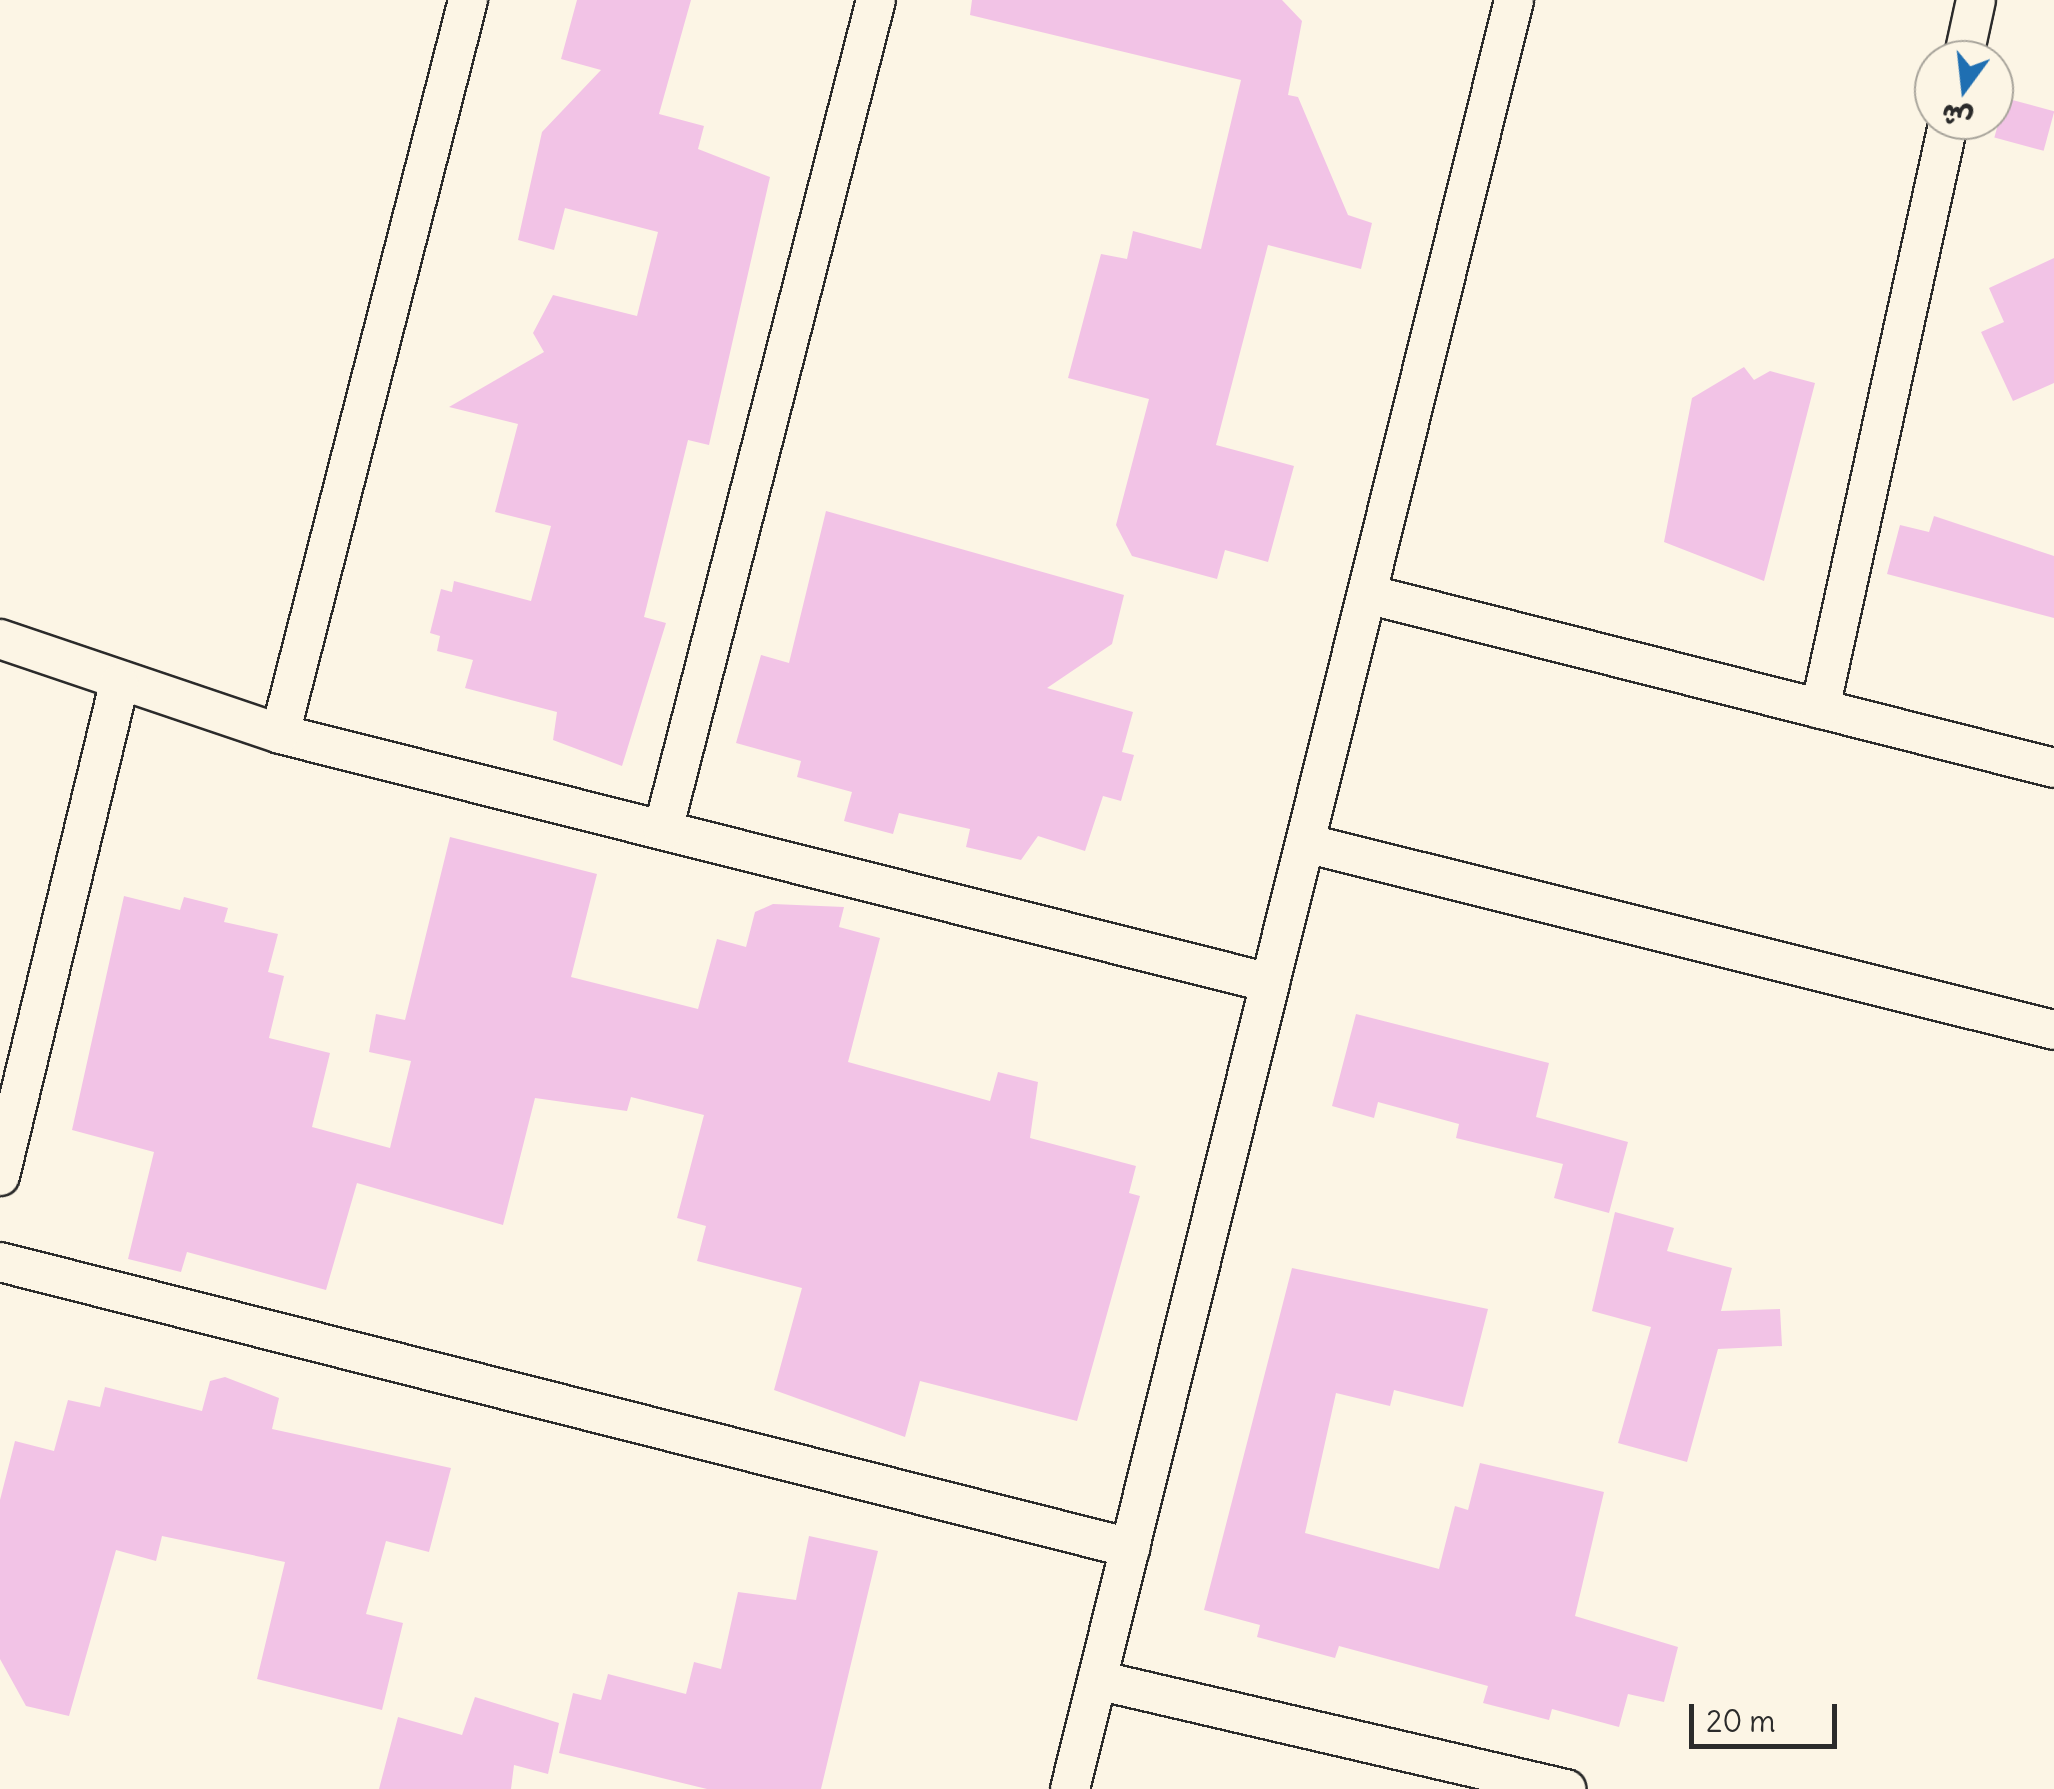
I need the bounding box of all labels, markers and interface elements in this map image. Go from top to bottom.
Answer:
north arrow [1914,40,2014,140]
text: ش [1937,96,1976,138]
scale bar [1694,1684,1842,1746]
text: 20 m [1706,1702,1776,1740]

